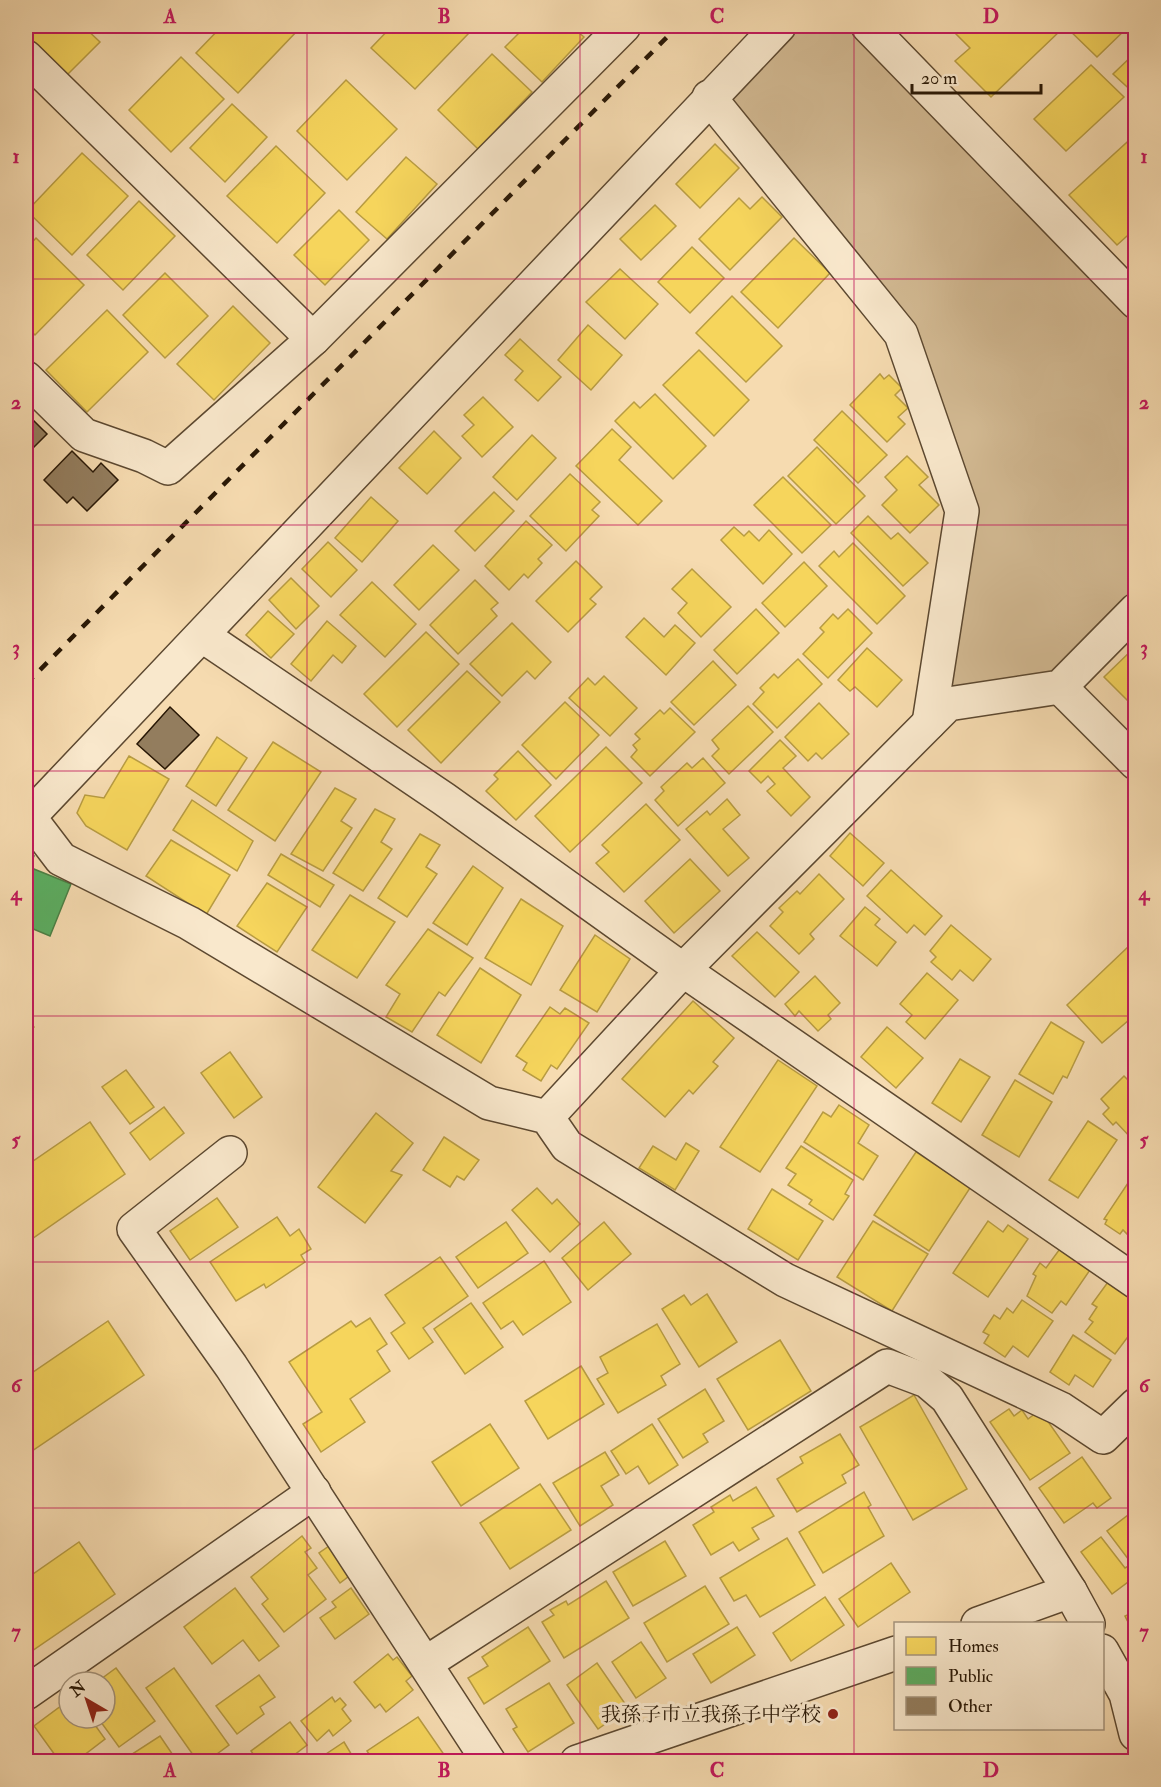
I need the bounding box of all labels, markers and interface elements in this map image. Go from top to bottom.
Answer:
text: A [163,4,177,29]
text: B [437,4,451,29]
text: C [710,4,724,29]
text: D [983,4,999,29]
scale bar [912,57,1041,95]
text: 20 m [921,67,957,90]
text: 1 [12,144,20,169]
text: 1 [1140,144,1148,169]
text: 2 [11,390,21,415]
text: 2 [1139,390,1149,415]
text: 3 [12,635,20,660]
text: 3 [1140,635,1148,660]
text: 4 [10,881,23,906]
text: 4 [1138,881,1151,906]
text: 5 [12,1127,22,1152]
text: 5 [1140,1127,1150,1152]
text: 6 [11,1373,23,1398]
text: 6 [1139,1373,1151,1398]
text: 7 [11,1619,21,1644]
text: 7 [1139,1619,1149,1644]
legend [894,1622,1104,1730]
text: Homes [948,1635,999,1658]
text: Public [948,1665,993,1688]
north arrow [57,1670,117,1730]
text: N [66,1676,91,1702]
text: Other [948,1695,992,1718]
place label: 我孫子市立我孫子中学校 [601,1702,821,1727]
marker: 我孫子市立我孫子中学校 [826,1707,840,1721]
text: A [163,1758,177,1783]
text: B [437,1758,451,1783]
text: C [710,1758,724,1783]
text: D [983,1758,999,1783]

